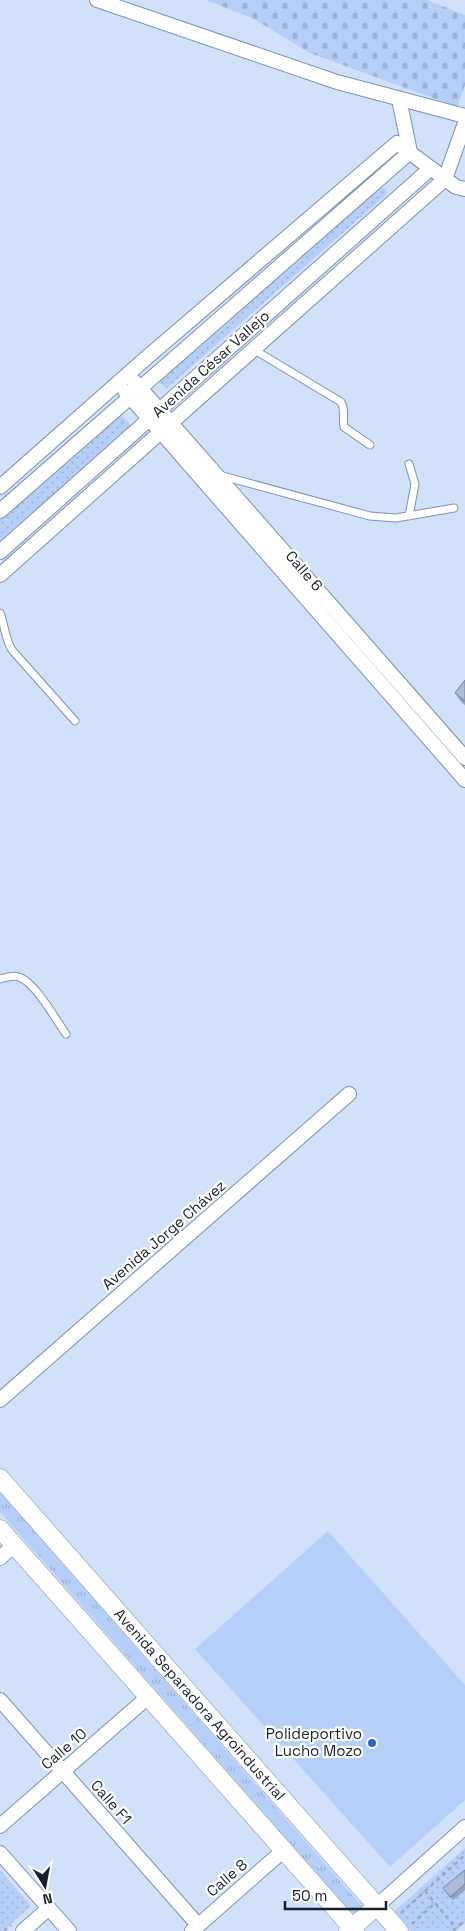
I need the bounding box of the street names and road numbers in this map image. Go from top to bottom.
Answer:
street label: Avenida César Vallejo [148,306,273,421]
street label: Calle 6 [282,547,327,595]
street label: Avenida Jorge Chávez [98,1176,229,1294]
street label: Avenida Separadora Agroindustrial [110,1604,290,1804]
street label: Calle 10 [37,1724,90,1774]
street label: Calle F1 [87,1776,136,1828]
street label: Calle 8 [202,1855,251,1900]

